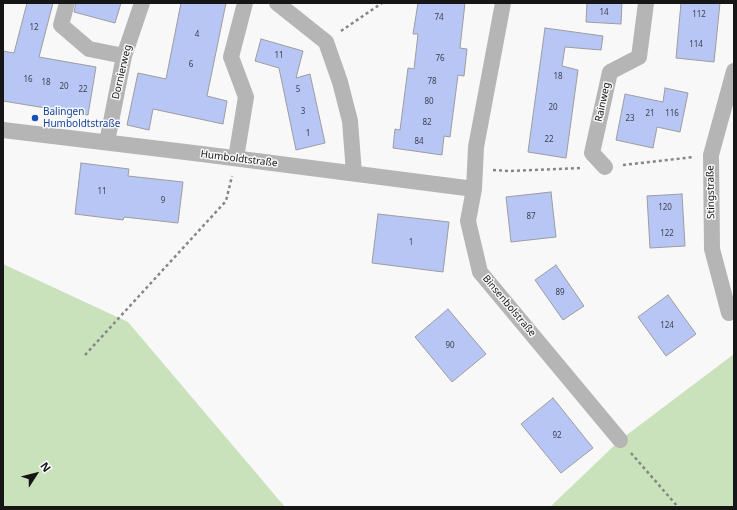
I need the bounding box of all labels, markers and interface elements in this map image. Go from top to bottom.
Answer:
house number: 14 [599,8,609,18]
house number: 112 [692,10,706,20]
house number: 74 [434,13,444,23]
house number: 12 [29,23,39,33]
house number: 4 [195,30,199,40]
house number: 114 [689,40,703,50]
street label: Dornierweg [110,44,134,100]
house number: 11 [274,51,284,61]
house number: 76 [435,54,445,64]
house number: 6 [189,60,193,70]
house number: 18 [553,72,563,82]
house number: 16 [23,75,33,85]
house number: 78 [427,77,437,87]
house number: 18 [41,78,51,88]
street label: Rainweg [593,81,613,123]
house number: 20 [59,82,69,92]
house number: 22 [78,85,88,95]
house number: 5 [296,85,300,95]
house number: 80 [424,97,434,107]
house number: 20 [548,103,558,113]
place label: Balingen Humboldtstraße [43,106,120,130]
house number: 3 [301,107,305,117]
house number: 21 [645,109,655,119]
house number: 116 [665,109,679,119]
marker: Balingen Humboldtstraße [30,113,40,123]
house number: 23 [625,114,635,124]
house number: 82 [422,118,432,128]
house number: 1 [306,129,310,139]
house number: 22 [544,135,554,145]
house number: 84 [414,137,424,147]
street label: Humboldtstraße [200,148,278,170]
street label: Stingstraße [705,165,717,219]
house number: 11 [97,187,107,197]
house number: 9 [161,196,165,206]
house number: 120 [658,203,672,213]
house number: 87 [526,212,536,222]
house number: 122 [660,229,674,239]
house number: 1 [409,238,413,248]
street label: Binsenbolstraße [480,273,538,339]
house number: 89 [555,288,565,298]
house number: 124 [660,321,674,331]
house number: 90 [445,341,455,351]
house number: 92 [552,431,562,441]
north arrow [16,454,56,494]
text: N [37,459,55,475]

